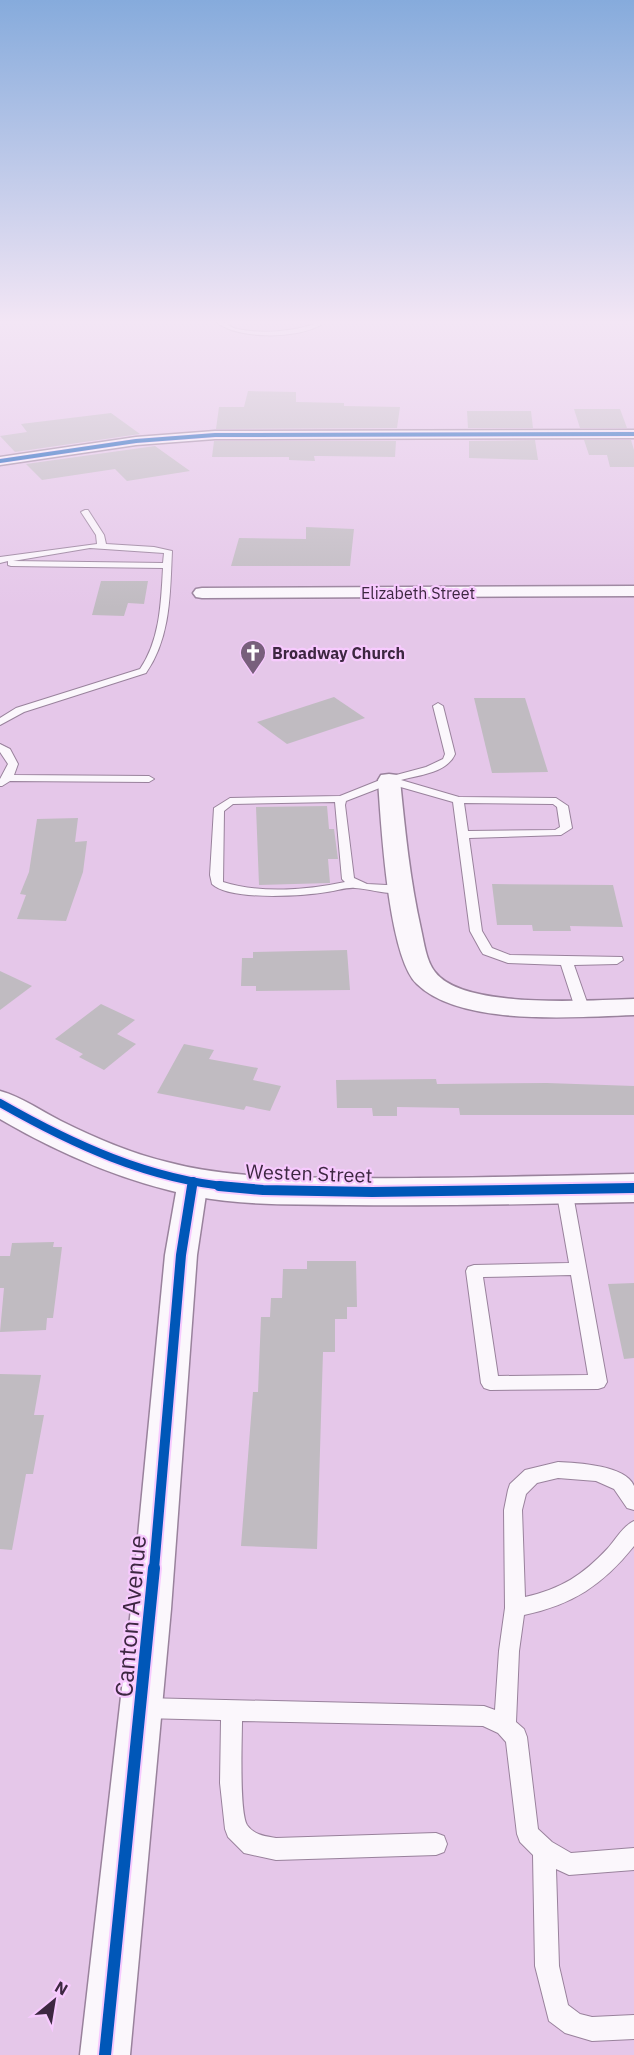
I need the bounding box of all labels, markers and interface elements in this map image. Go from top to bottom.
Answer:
street label: Elizabeth Street [361,583,475,603]
church icon: Broadway Church [238,638,268,676]
place label: Broadway Church [272,643,405,663]
street label: Westen Street [245,1157,373,1189]
street label: Canton Avenue [107,1534,153,1698]
north arrow [24,1971,84,2031]
text: N [51,1976,72,2000]

